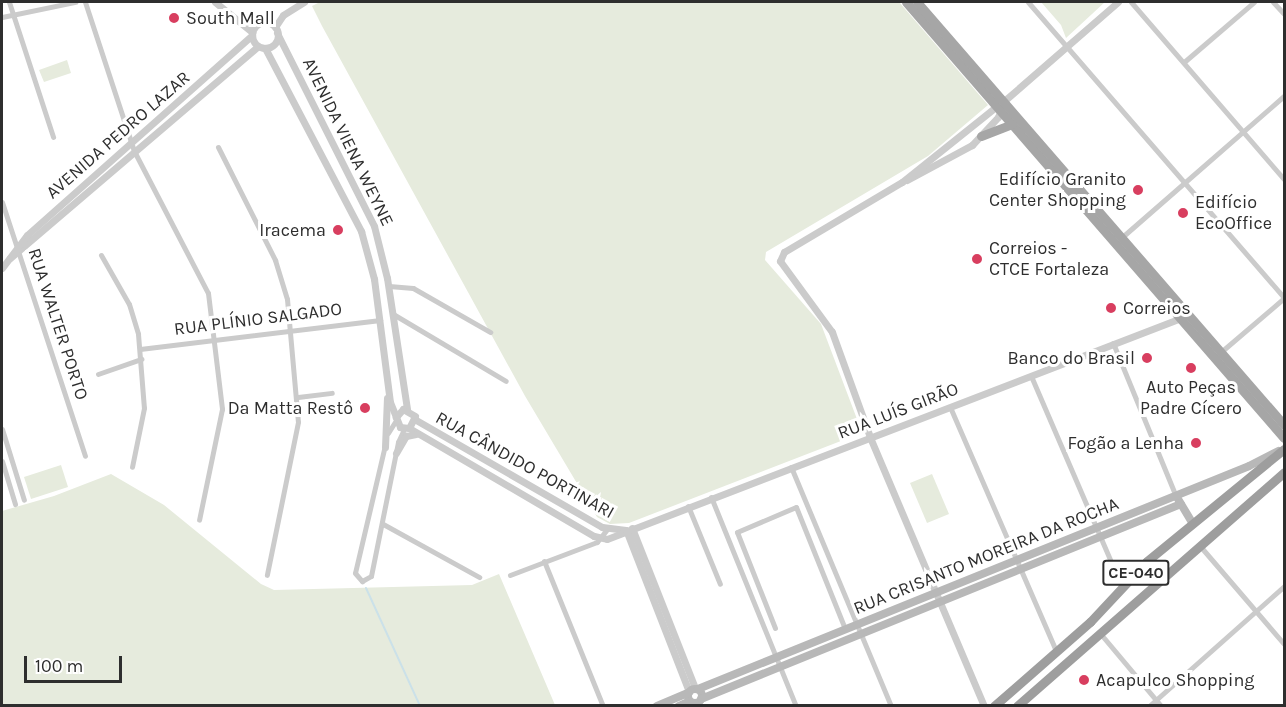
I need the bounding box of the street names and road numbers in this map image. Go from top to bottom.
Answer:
street label: AVENIDA VIENA WEYNE [298,54,398,230]
street label: AVENIDA PEDRO LAZAR [42,67,194,203]
street label: RUA WALTER PORTO [23,245,93,403]
street label: RUA PLÍNIO SALGADO [173,298,343,340]
street label: RUA LUÍS GIRÃO [835,378,961,444]
street label: RUA CÂNDIDO PORTINARI [432,407,618,523]
street label: RUA CRISANTO MOREIRA DA ROCHA [850,493,1122,619]
road number: CE-040 [1102,560,1170,586]

